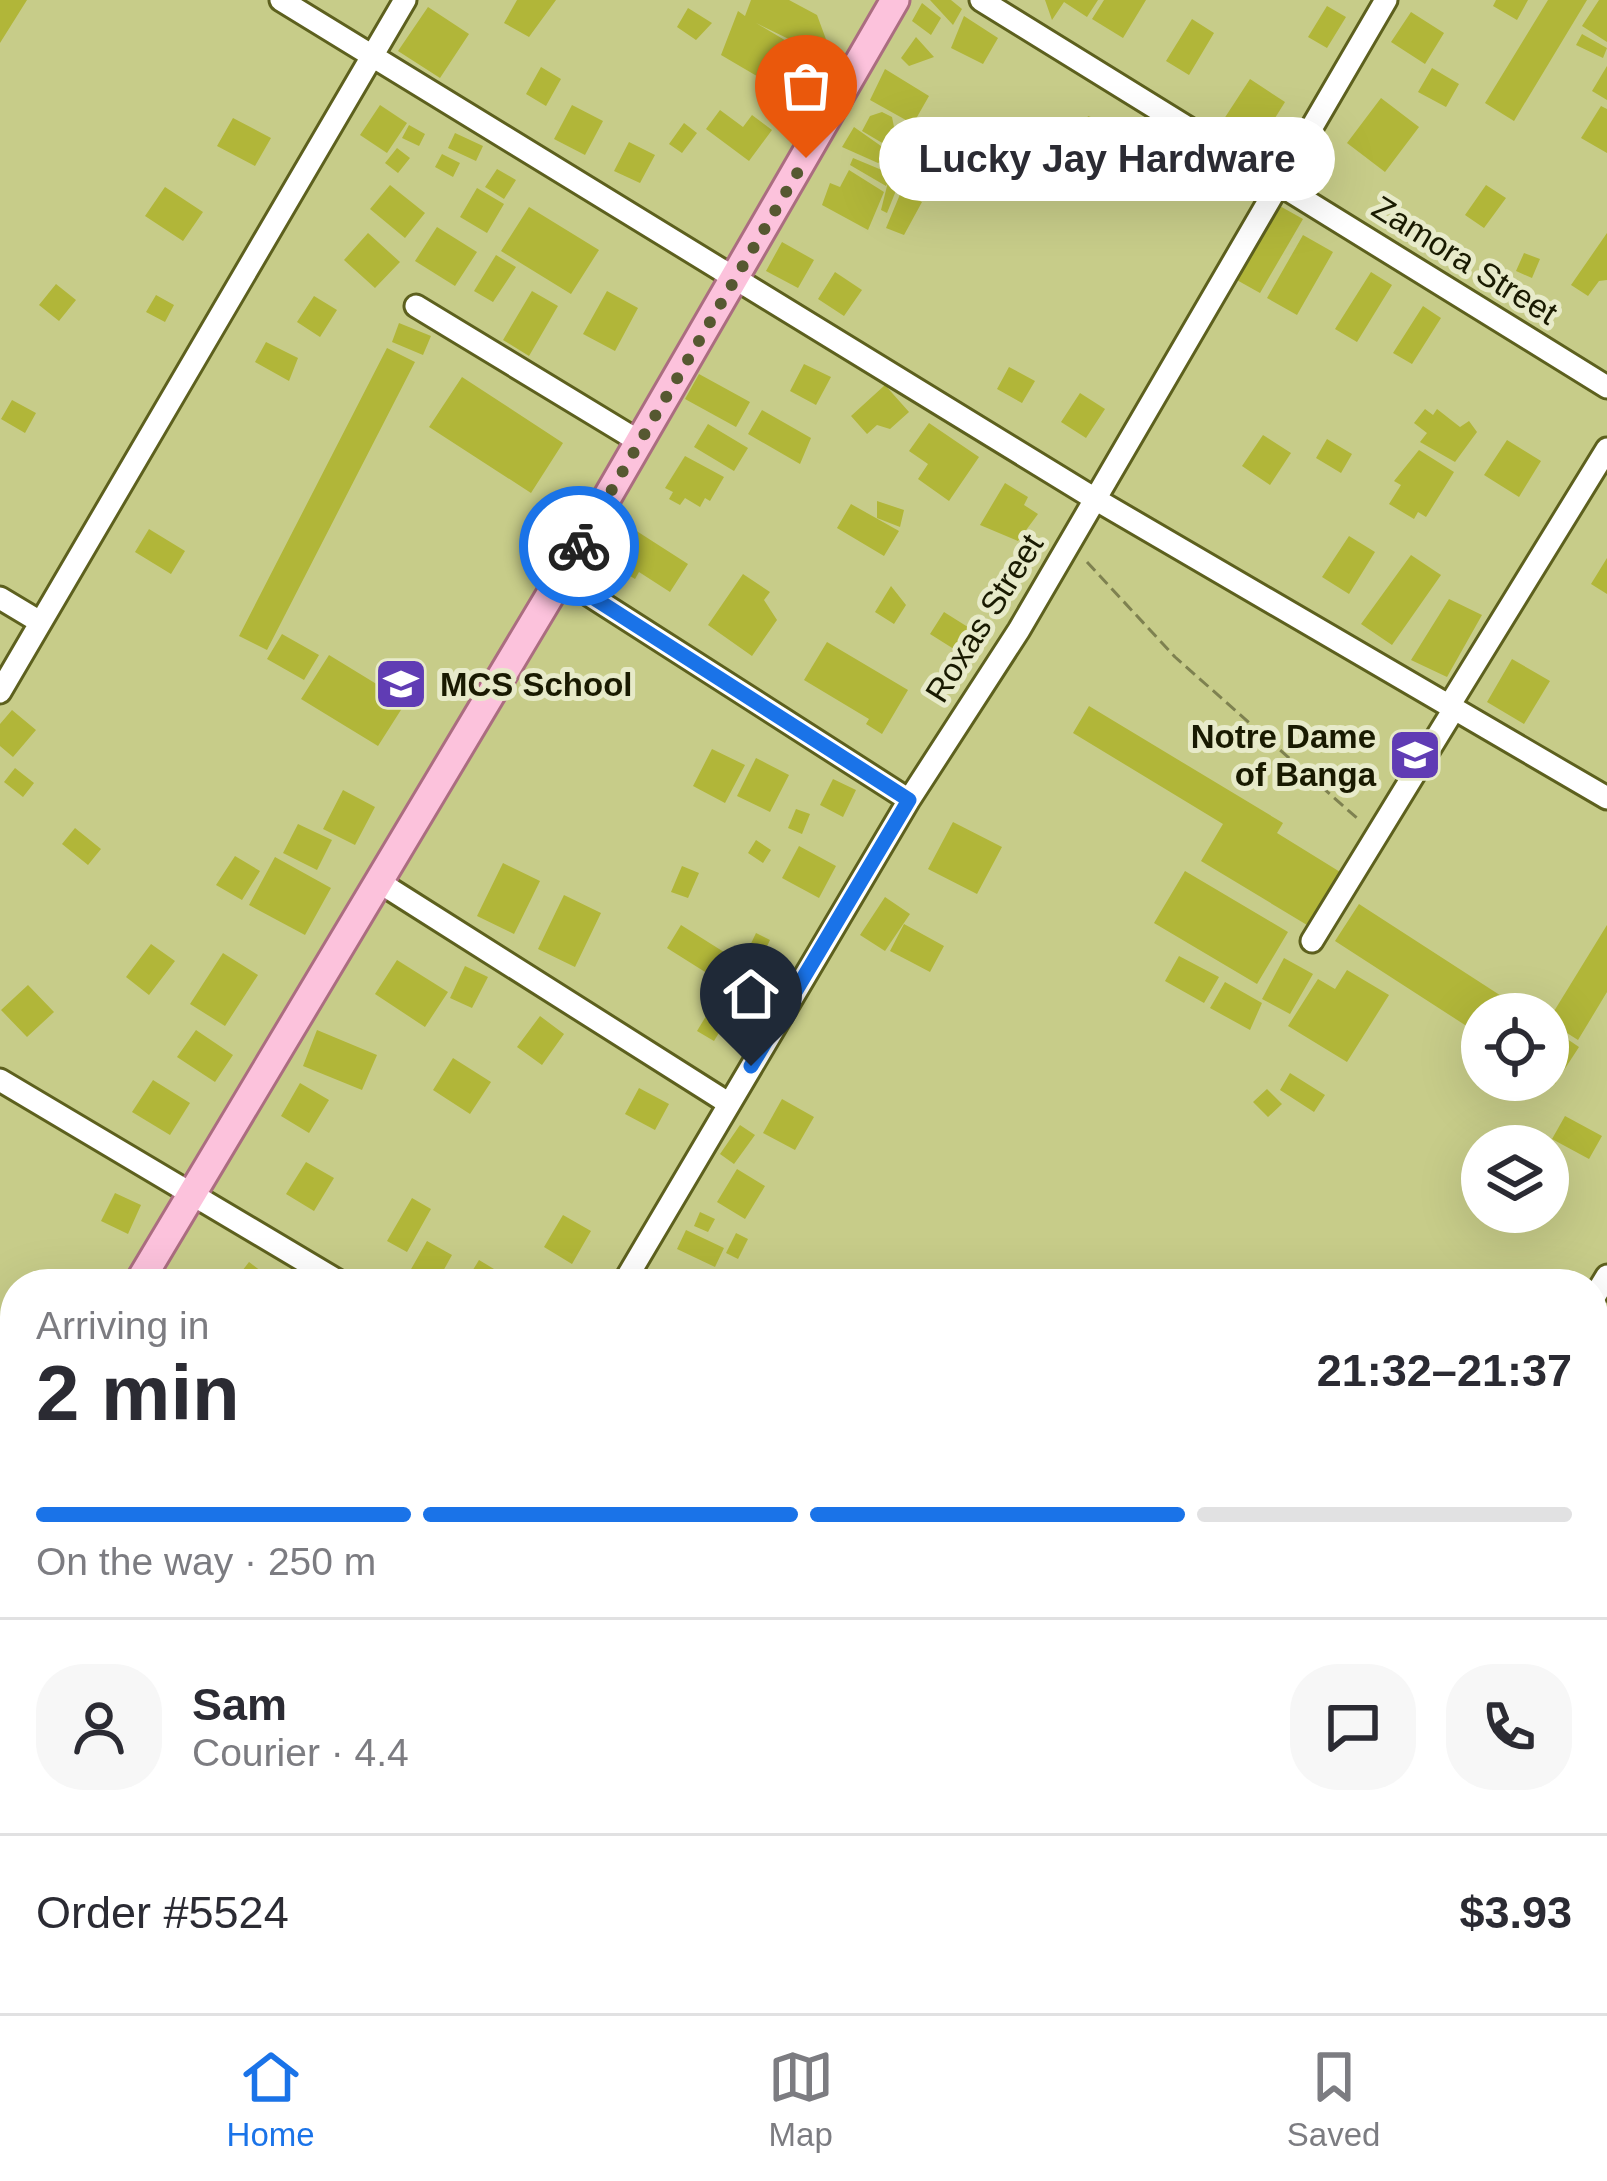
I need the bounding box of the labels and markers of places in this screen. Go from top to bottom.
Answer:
pin [755,35,857,158]
callout: Lucky Jay Hardware [878,116,1334,200]
school or university icon: MCS School [373,656,429,712]
place label: MCS School [440,666,633,703]
place label: Notre Dame of Banga [1191,718,1377,793]
school or university icon: Notre Dame of Banga [1387,727,1443,783]
pin [700,943,802,1066]

